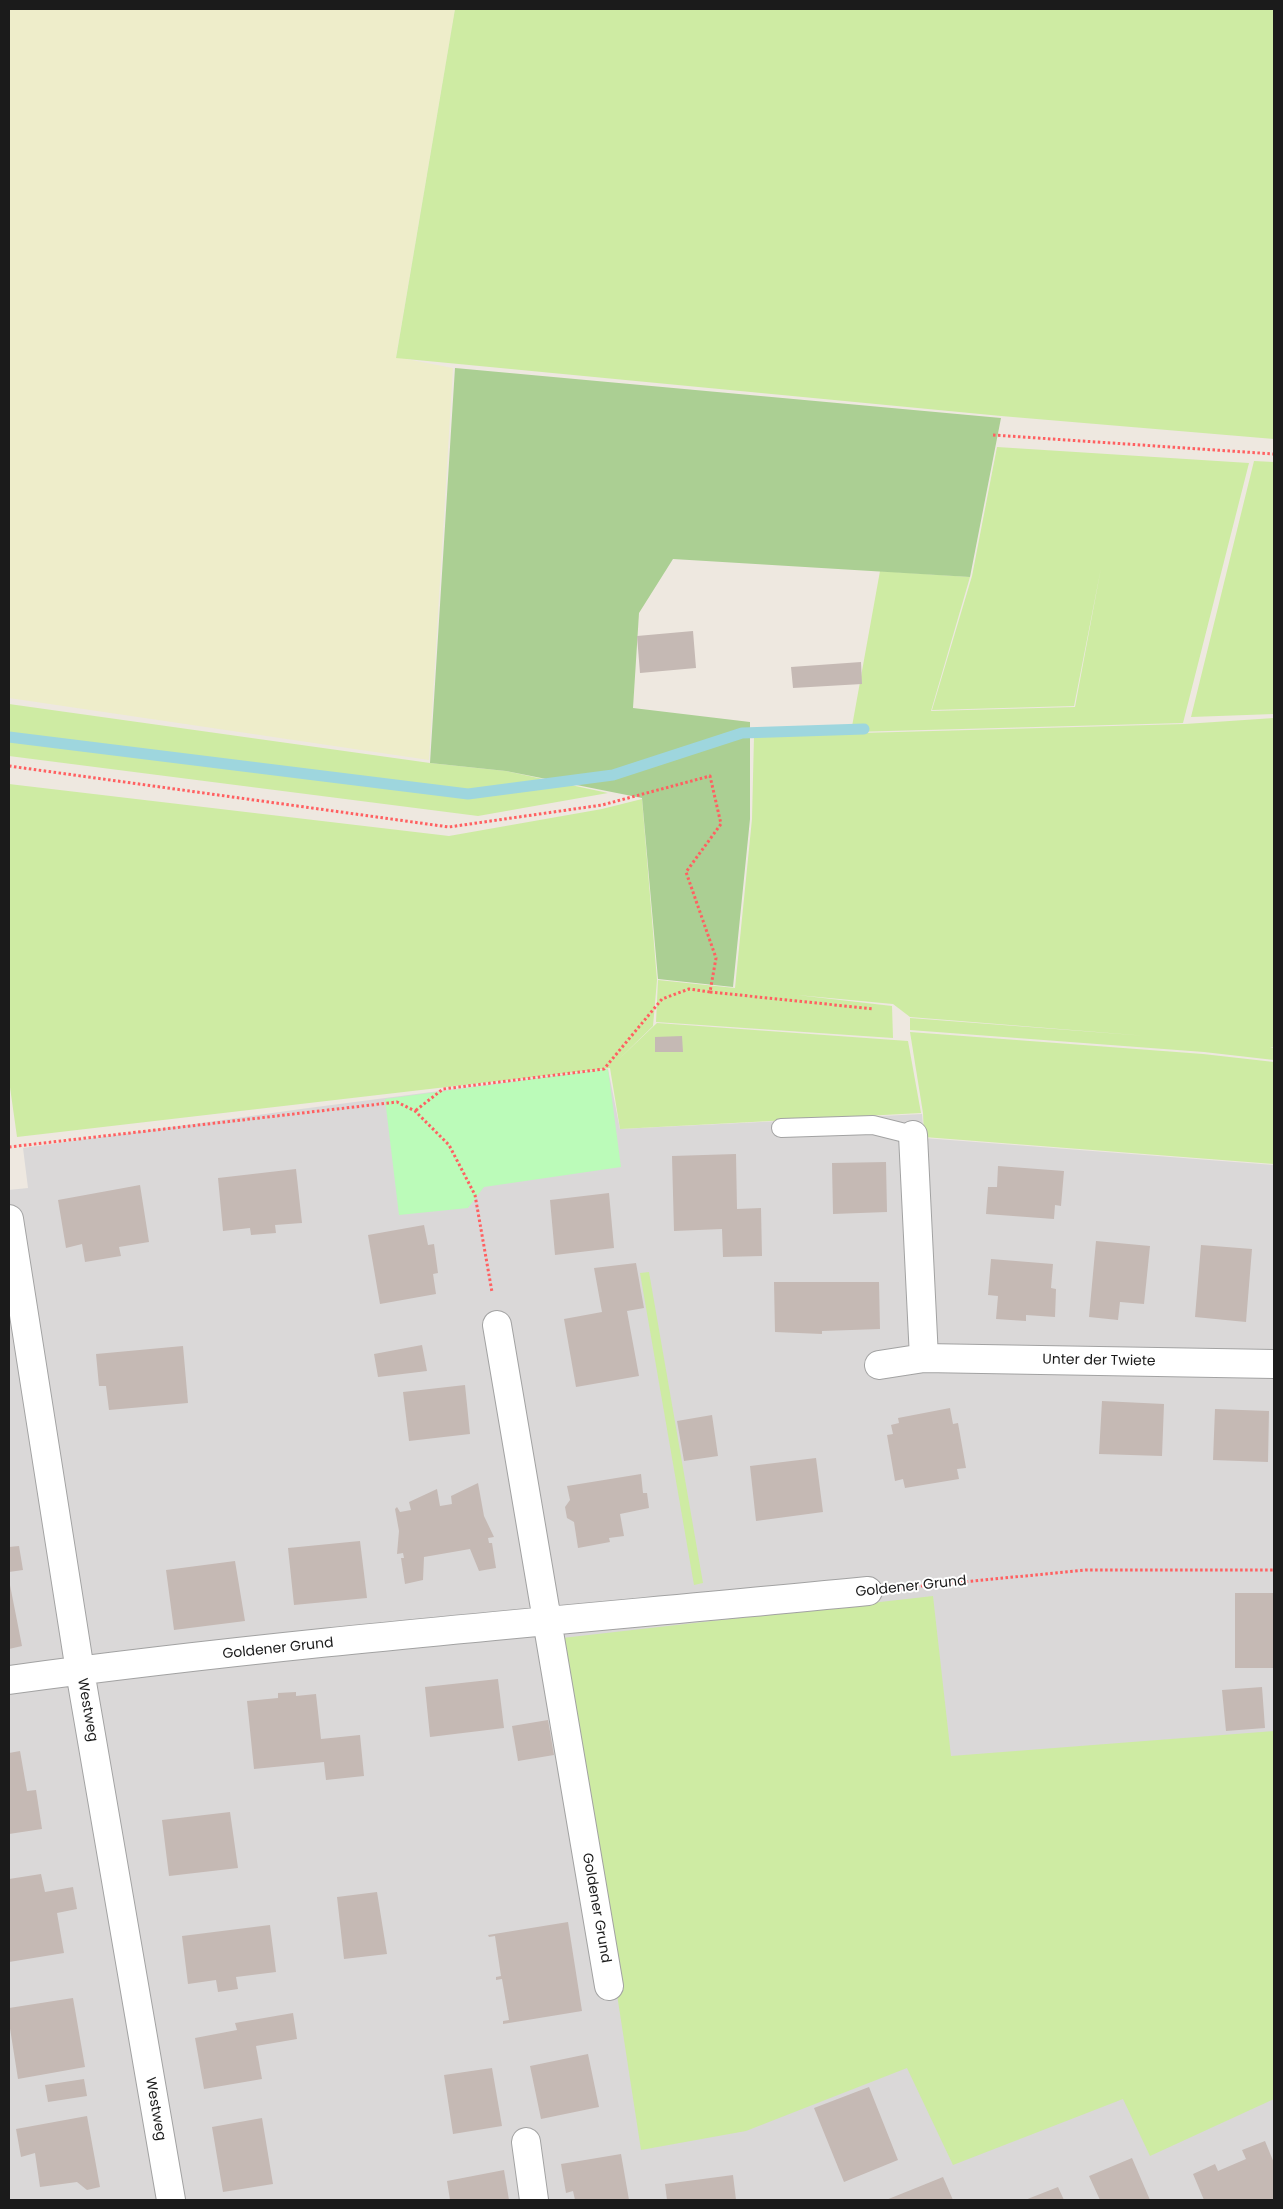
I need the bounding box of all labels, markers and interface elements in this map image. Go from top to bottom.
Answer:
street label: Unter der Twiete [1042,1352,1156,1370]
street label: Goldener Grund [855,1573,967,1601]
street label: Goldener Grund [222,1635,334,1663]
street label: Westweg [73,1677,101,1743]
street label: Goldener Grund [578,1852,614,1964]
street label: Westweg [141,2076,169,2142]

